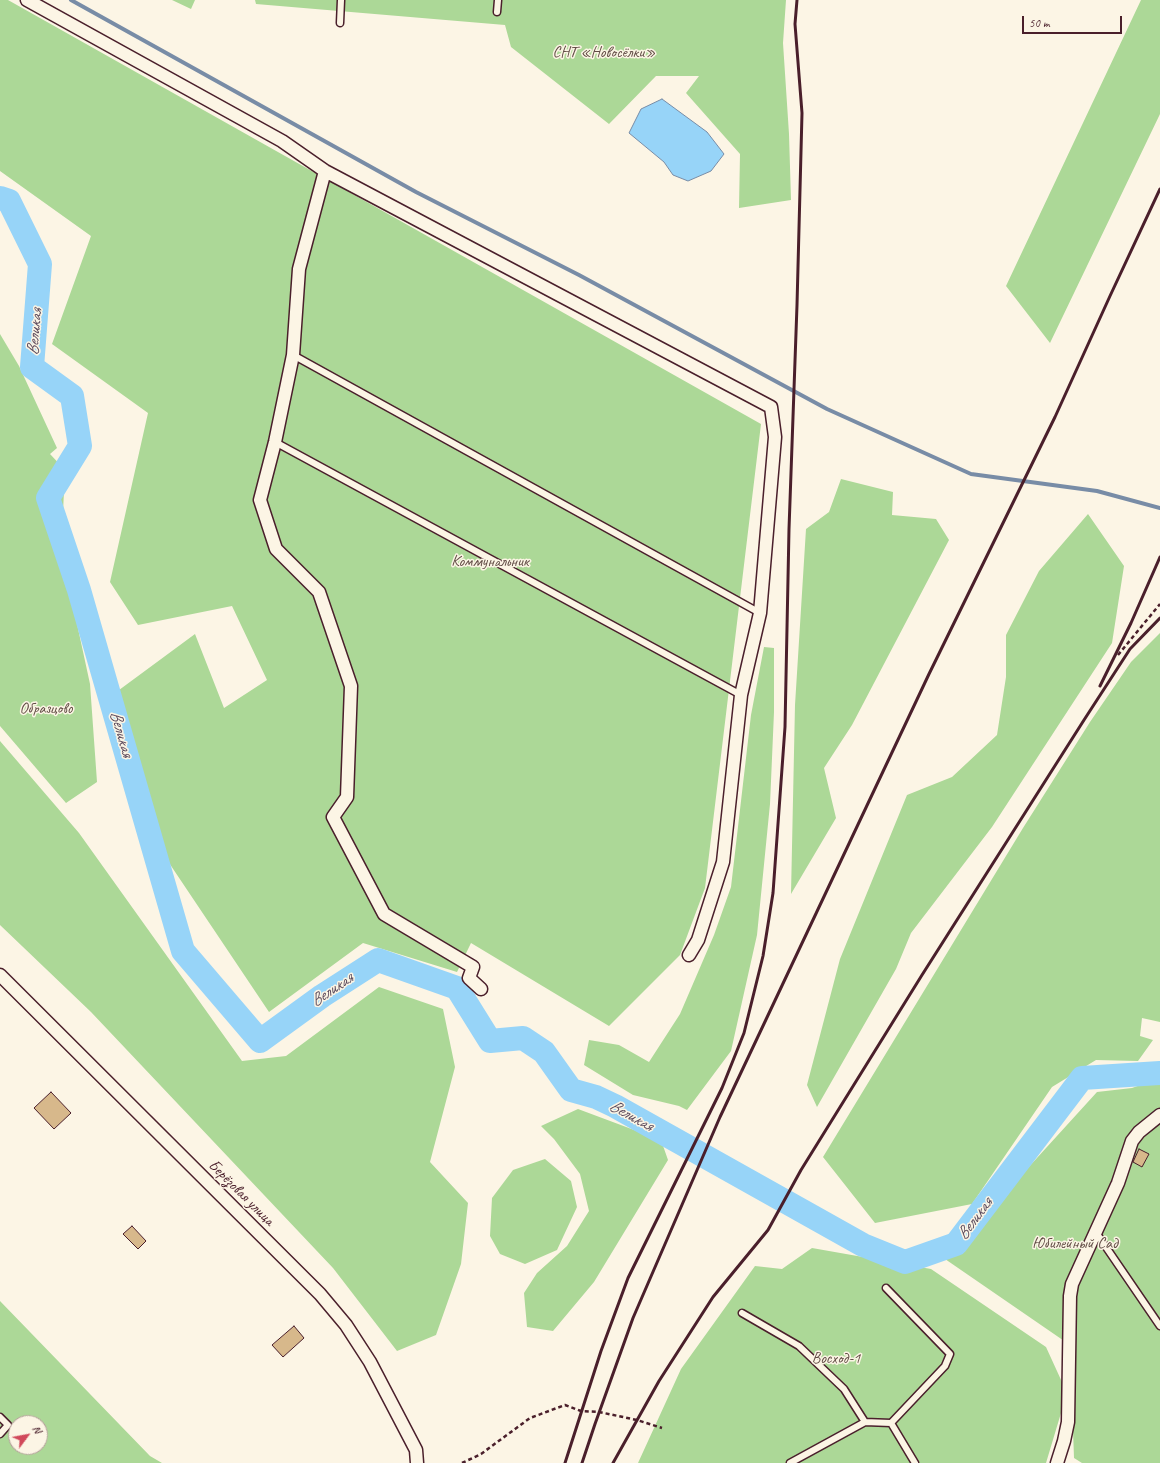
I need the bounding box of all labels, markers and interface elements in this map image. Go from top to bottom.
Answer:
scale bar [1024,8,1124,34]
text: 50 m [1029,15,1049,31]
park label: СНТ «Новосёлки» [553,43,655,63]
water label: Великая [23,308,47,356]
park label: Коммунальник [451,552,529,572]
park label: Образцово [20,699,72,719]
water label: Великая [105,709,137,759]
water label: Великая [307,968,357,1012]
water label: Великая [606,1096,656,1136]
street label: Берёзовая улица [204,1156,278,1230]
water label: Великая [953,1194,997,1244]
park label: Юбилейный Сад [1032,1234,1118,1254]
park label: Восход-1 [812,1349,860,1369]
north arrow [8,1415,48,1455]
text: N [30,1423,45,1436]

